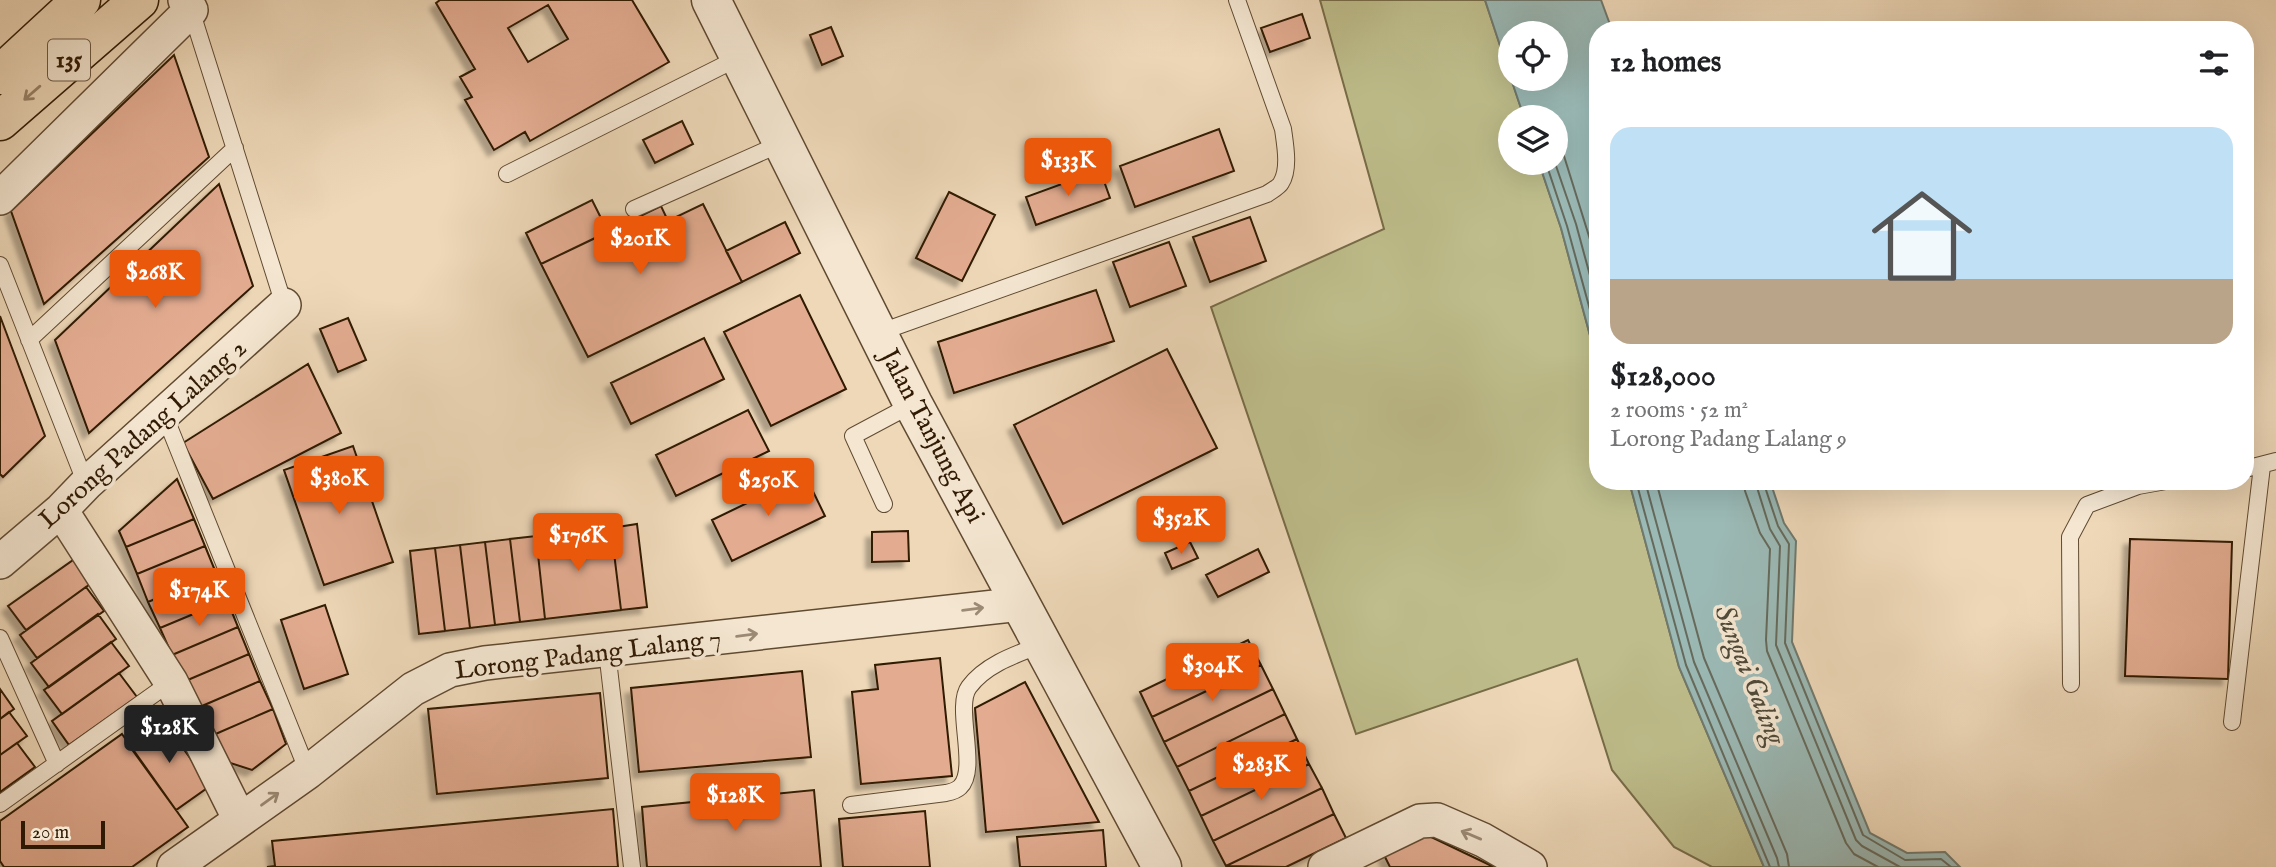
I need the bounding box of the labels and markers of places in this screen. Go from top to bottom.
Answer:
pin: $133K [1019,138,1117,198]
pin: $201K [591,216,689,276]
pin: $268K [106,250,204,310]
pin: $380K [290,456,388,516]
pin: $250K [719,458,817,518]
pin: $352K [1132,496,1230,556]
pin: $176K [529,514,627,573]
pin: $174K [150,568,248,628]
pin: $304K [1163,644,1261,703]
pin: $128K [120,706,218,765]
pin: $283K [1212,742,1310,802]
pin: $128K [686,774,784,833]

